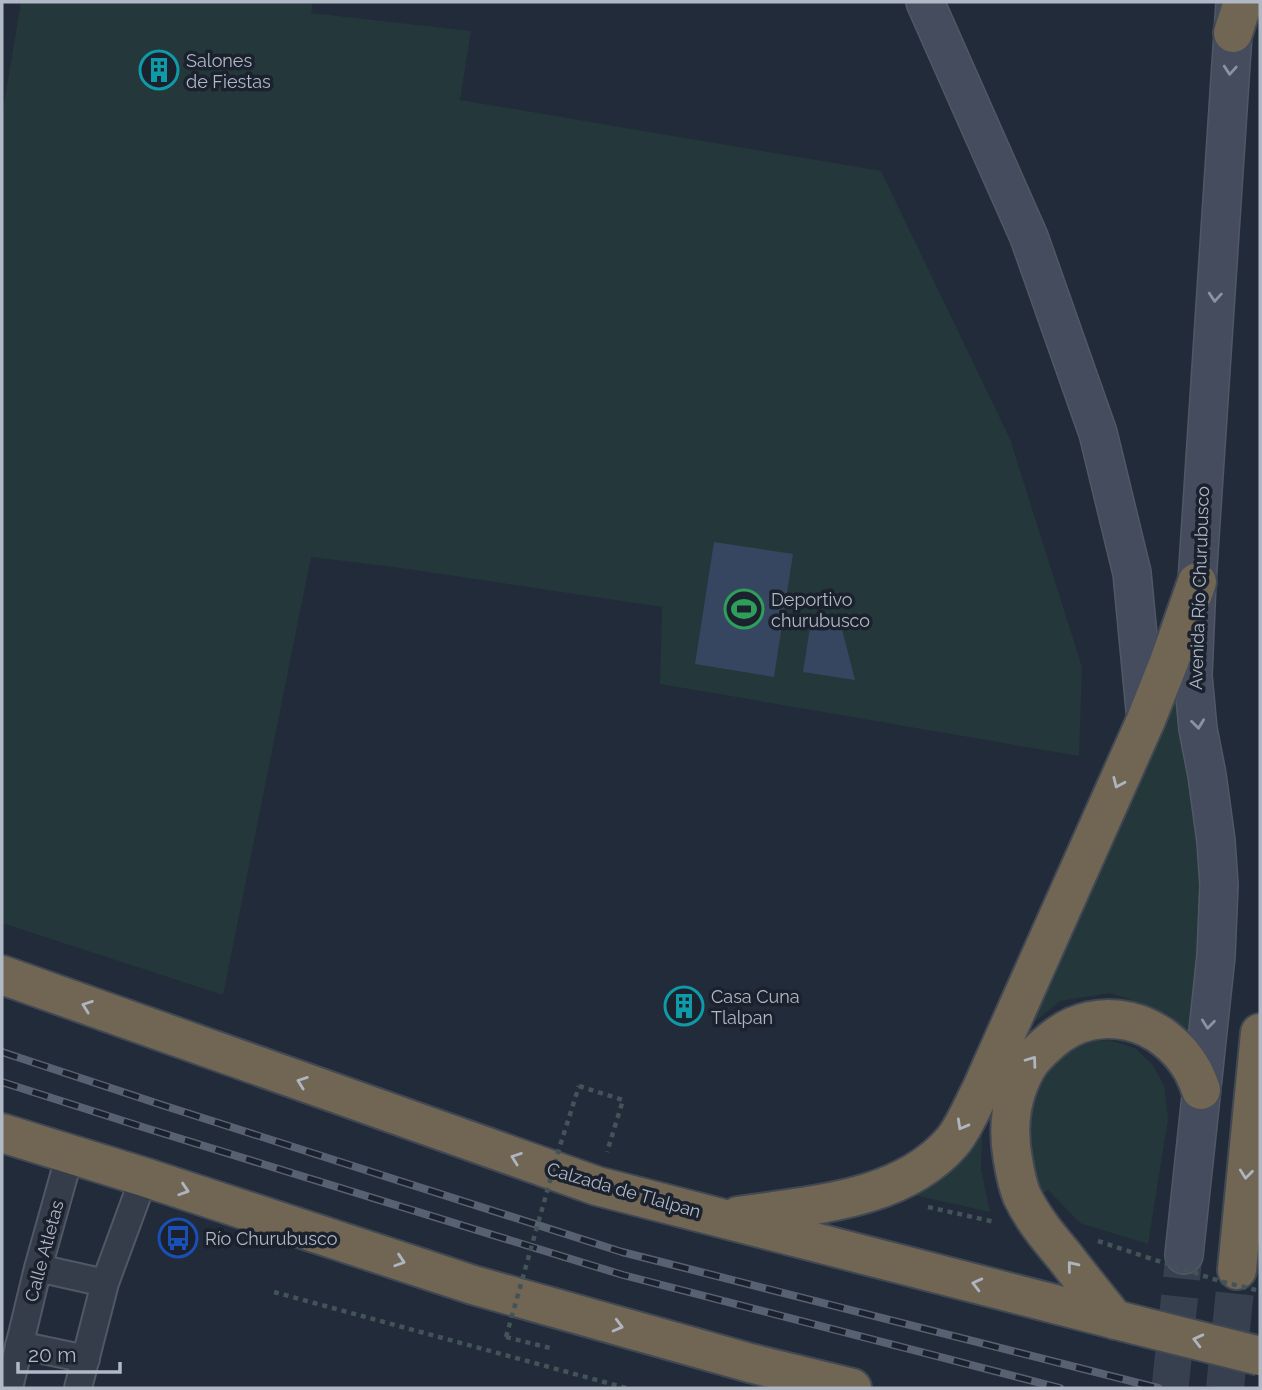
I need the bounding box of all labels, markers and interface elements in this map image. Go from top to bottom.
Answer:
building icon: Salones de Fiestas [138,49,180,91]
place label: Salones de Fiestas [186,50,271,92]
one-way arrow [1223,65,1238,76]
one-way arrow [1208,292,1223,303]
street label: Avenida Río Churubusco [1185,485,1213,690]
sports icon: Deportivo churubusco [723,588,765,630]
place label: Deportivo churubusco [771,589,870,631]
one-way arrow [1190,718,1205,729]
one-way arrow [1112,776,1126,788]
building icon: Casa Cuna Tlalpan [663,985,705,1027]
place label: Casa Cuna Tlalpan [711,986,800,1028]
one-way arrow [82,1000,94,1014]
one-way arrow [1201,1018,1216,1030]
one-way arrow [1024,1056,1036,1069]
one-way arrow [296,1076,308,1090]
one-way arrow [957,1118,970,1131]
one-way arrow [510,1152,523,1166]
street label: Calzada de Tlalpan [545,1158,703,1222]
one-way arrow [1239,1168,1254,1179]
one-way arrow [177,1182,189,1197]
street label: Calle Atletas [20,1198,68,1304]
bus stop icon: Río Churubusco [157,1217,199,1259]
place label: Río Churubusco [205,1228,338,1249]
one-way arrow [393,1253,405,1267]
one-way arrow [1068,1262,1080,1275]
one-way arrow [972,1278,984,1292]
one-way arrow [612,1318,624,1332]
scale bar [18,1330,119,1374]
one-way arrow [1192,1334,1204,1348]
text: 20 m [28,1342,76,1367]

